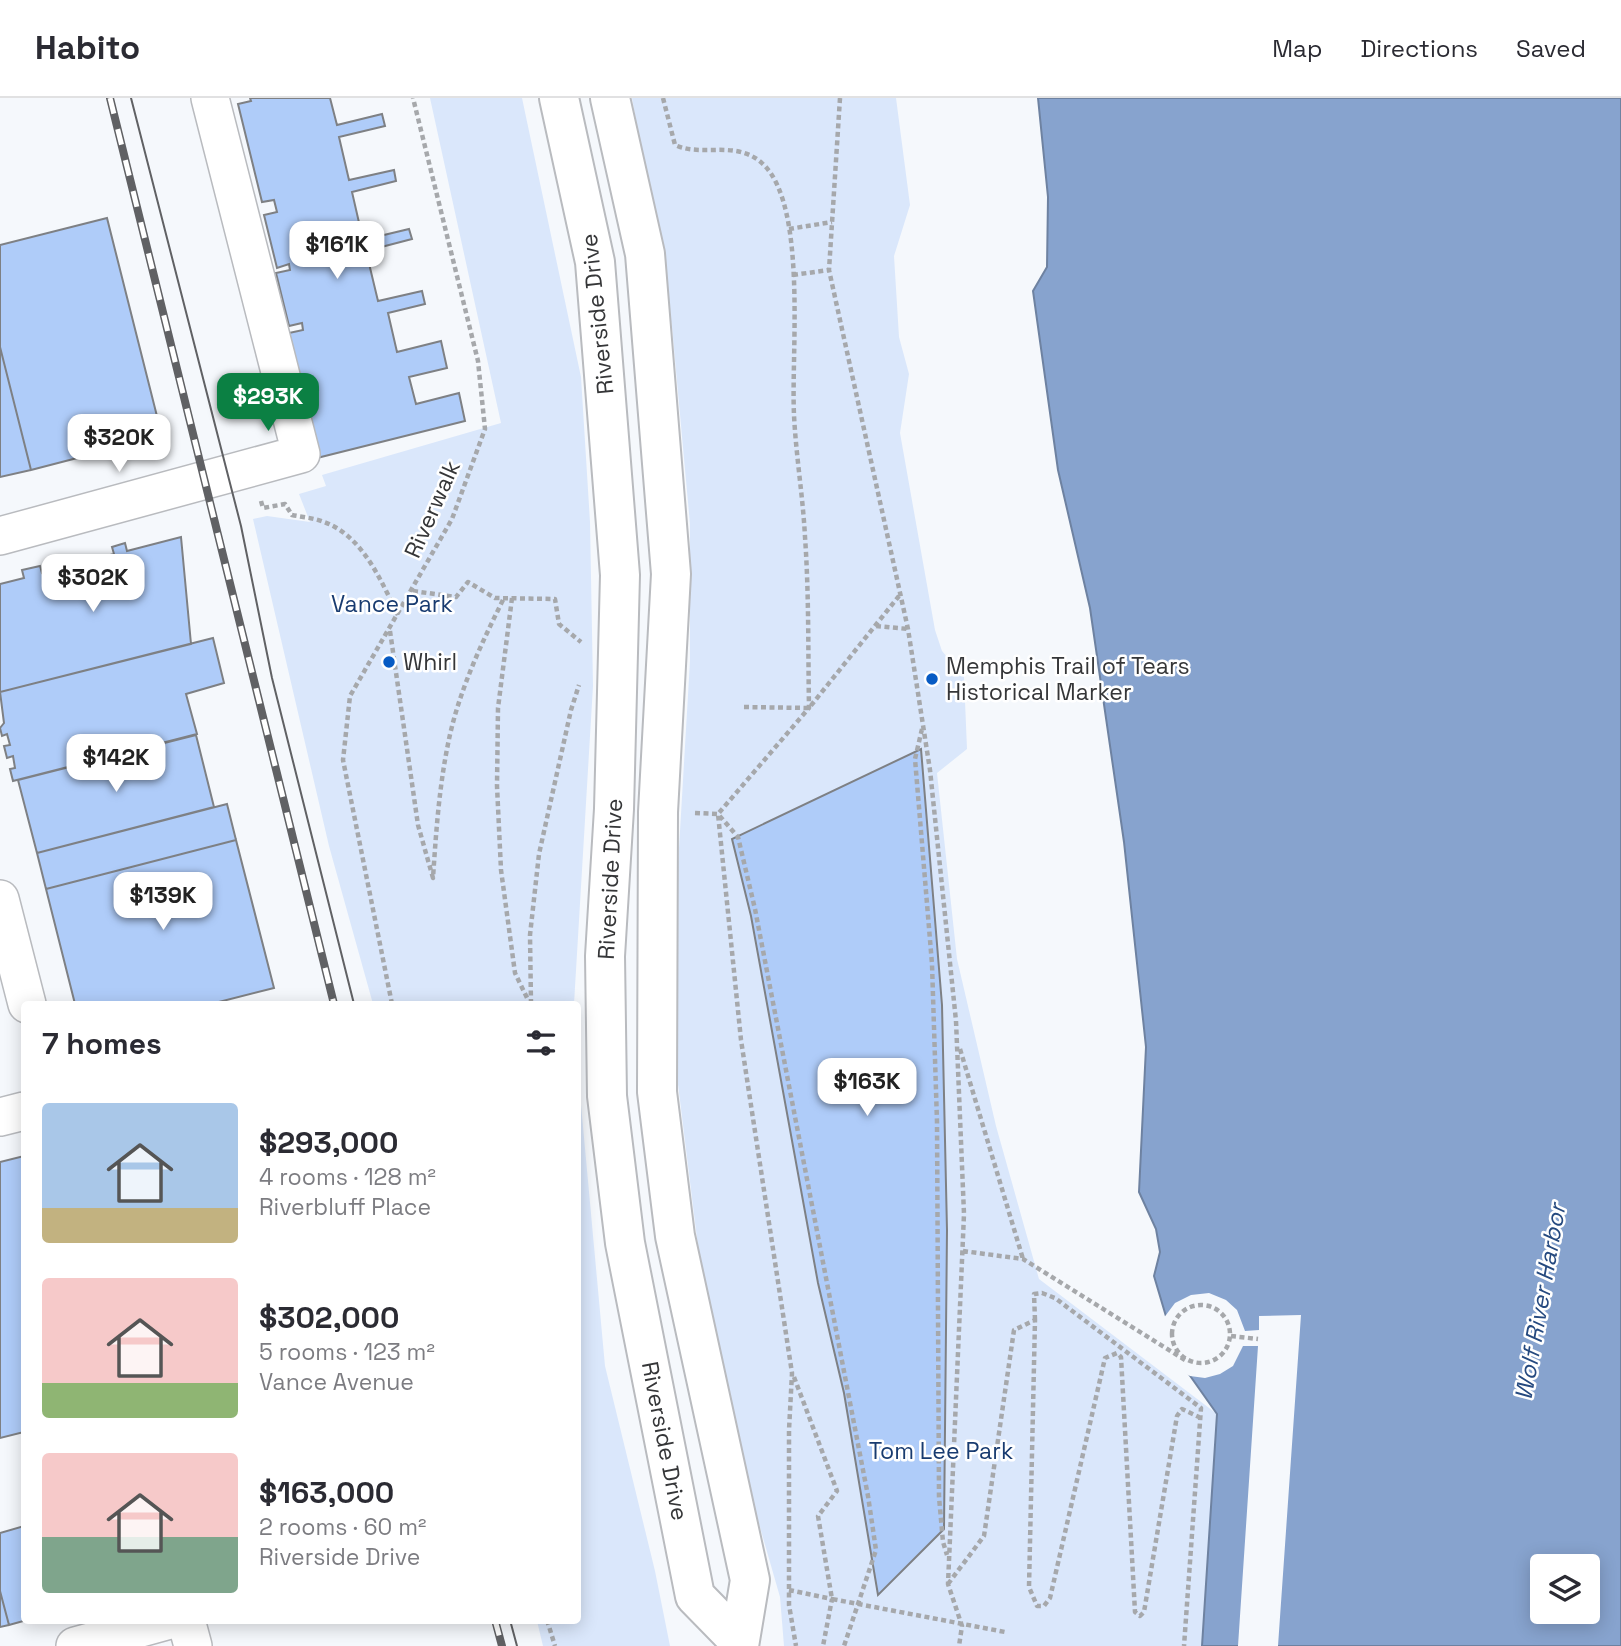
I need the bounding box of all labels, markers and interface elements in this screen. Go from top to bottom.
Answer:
text: Habito [35,27,140,69]
text: Map [1272,33,1322,64]
text: Directions [1360,33,1478,64]
text: Saved [1516,33,1586,64]
pin: $161K [288,222,386,281]
text: $161K [305,229,369,259]
street label: Riverside Drive [574,232,620,396]
pin: $293K [219,374,317,433]
text: $293K [233,381,303,411]
pin: $320K [70,414,168,474]
text: $320K [84,422,154,452]
street label: Riverwalk [397,455,467,563]
pin: $302K [44,554,142,614]
text: $302K [58,562,128,592]
park label: Vance Park [331,589,453,619]
place label: Whirl [403,647,457,677]
place label: Memphis Trail of Tears Historical Marker [946,651,1190,707]
marker: Whirl [381,654,397,670]
marker: Memphis Trail of Tears Historical Marker [924,671,940,687]
pin: $142K [67,734,165,794]
text: $142K [82,742,150,772]
street label: Riverside Drive [591,798,629,960]
pin: $139K [114,872,212,932]
text: $139K [130,880,196,910]
text: 7 homes [42,1024,162,1063]
icon: filters [522,1024,560,1062]
pin: $163K [818,1058,916,1118]
text: $163K [834,1066,900,1096]
text: $293,000 [259,1123,398,1162]
icon: home [98,1131,182,1215]
text: 4 rooms · 128 m² [259,1162,436,1192]
text: Riverbluff Place [259,1192,431,1222]
water label: Wolf River Harbor [1507,1198,1573,1403]
text: $302,000 [259,1298,399,1337]
icon: home [98,1306,182,1390]
text: 5 rooms · 123 m² [259,1337,435,1367]
street label: Riverside Drive [635,1359,695,1523]
text: Vance Avenue [259,1367,414,1397]
park label: Tom Lee Park [869,1436,1013,1466]
text: $163,000 [259,1473,394,1512]
icon: home [98,1481,182,1565]
text: 2 rooms · 60 m² [259,1512,426,1542]
text: Riverside Drive [259,1542,420,1572]
map controls [1530,1554,1600,1624]
button: layers [1530,1554,1600,1624]

